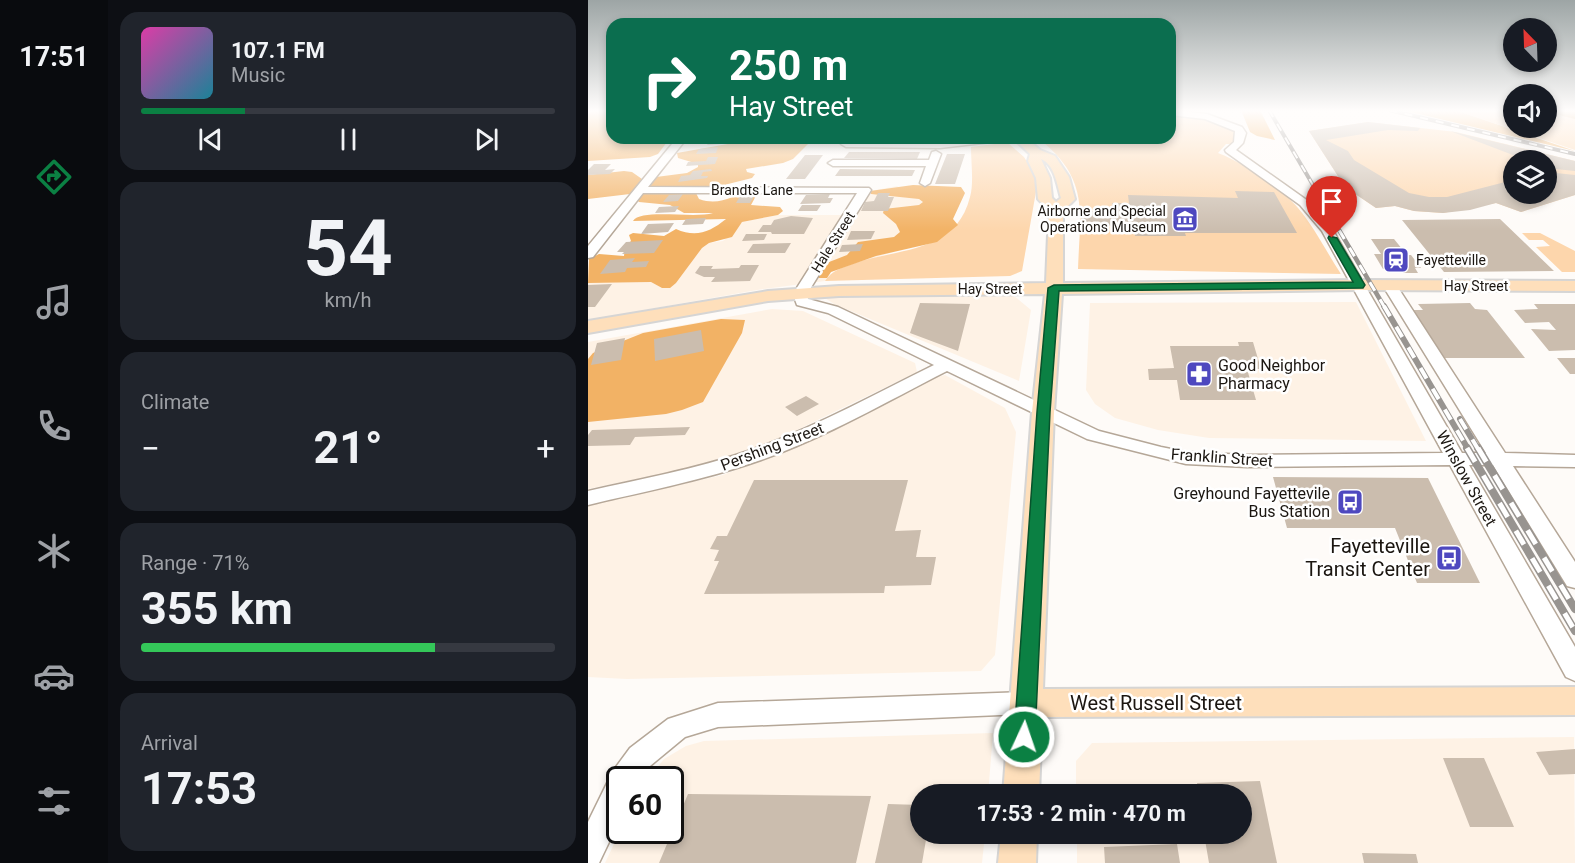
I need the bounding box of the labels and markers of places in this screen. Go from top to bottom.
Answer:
pin [1306,176,1357,238]
place label: Airborne and Special Operations Museum [1037,203,1166,235]
museum icon: Airborne and Special Operations Museum [1170,204,1200,234]
station icon: Fayetteville [1381,245,1411,275]
place label: Fayetteville [1416,252,1486,268]
place label: Good Neighbor Pharmacy [1218,356,1326,393]
pharmacy icon: Good Neighbor Pharmacy [1184,359,1214,389]
place label: Greyhound Fayettevile Bus Station [1173,484,1330,521]
bus stop icon: Greyhound Fayettevile Bus Station [1335,487,1365,517]
place label: Fayetteville Transit Center [1305,534,1430,581]
bus stop icon: Fayetteville Transit Center [1434,543,1464,573]

